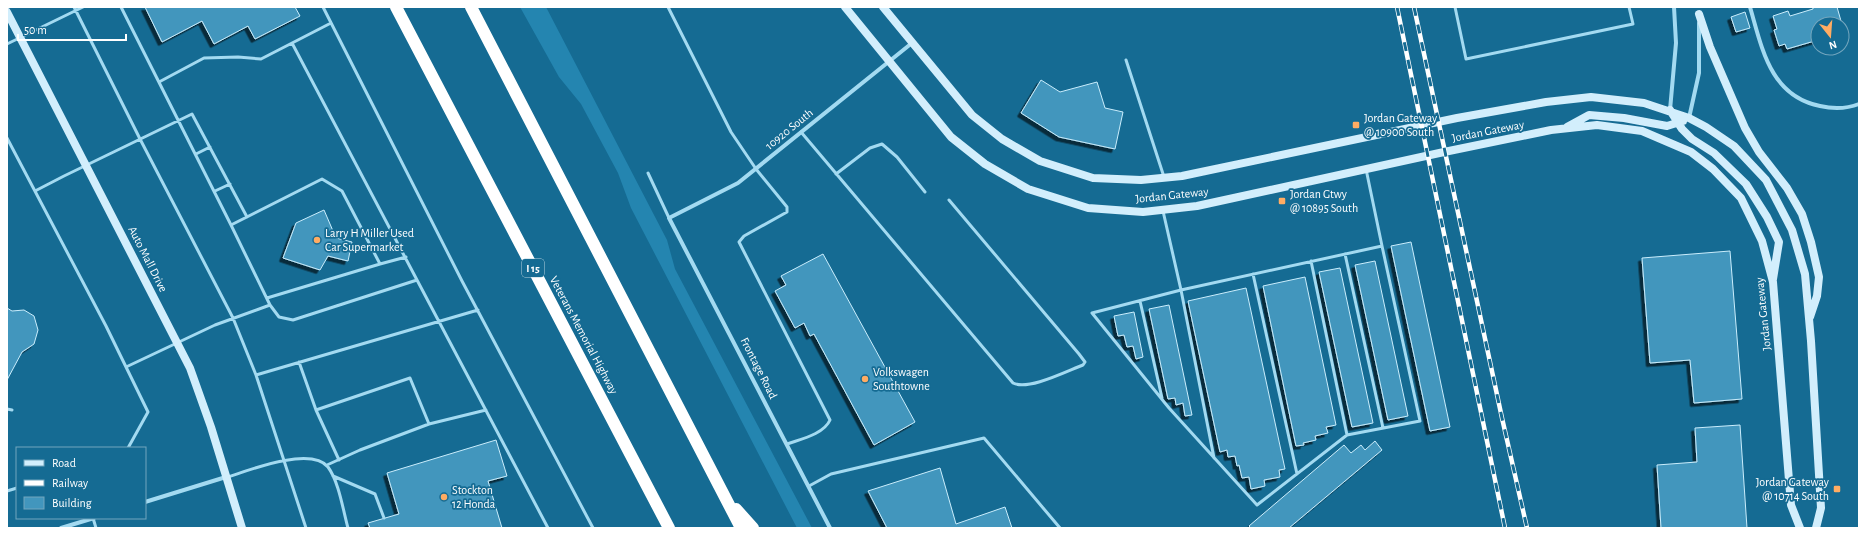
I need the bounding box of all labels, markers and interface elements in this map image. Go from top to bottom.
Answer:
scale bar [18,16,126,42]
north arrow [1810,16,1850,56]
text: 50 m [24,24,47,36]
text: N [1828,39,1838,51]
street label: 10920 South [763,106,815,152]
place label: Jordan Gateway @ 10900 South [1364,112,1437,138]
street label: Jordan Gateway [1451,118,1525,145]
marker: Jordan Gateway @ 10900 South [1351,120,1361,130]
street label: Jordan Gateway [1135,185,1209,206]
place label: Jordan Gtwy @ 10895 South [1290,188,1358,214]
marker: Jordan Gtwy @ 10895 South [1277,196,1287,206]
street label: Auto Mall Drive [126,224,170,294]
place label: Larry H Miller Used Car Supermarket [325,227,414,253]
marker: Larry H Miller Used Car Supermarket [312,235,322,245]
road number: I 15 [522,259,544,277]
street label: Veterans Memorial Highway [547,274,620,396]
street label: Jordan Gateway [1753,277,1774,351]
street label: Frontage Road [738,335,780,401]
place label: Volkswagen Southtowne [873,366,930,392]
marker: Volkswagen Southtowne [860,374,870,384]
legend [16,447,146,519]
text: Road [52,457,76,469]
place label: Jordan Gateway @ 10714 South [1756,476,1829,502]
text: Railway [52,477,88,490]
place label: Stockton 12 Honda [452,484,496,510]
marker: Jordan Gateway @ 10714 South [1832,484,1842,494]
marker: Stockton 12 Honda [439,492,449,502]
text: Building [52,497,92,509]

